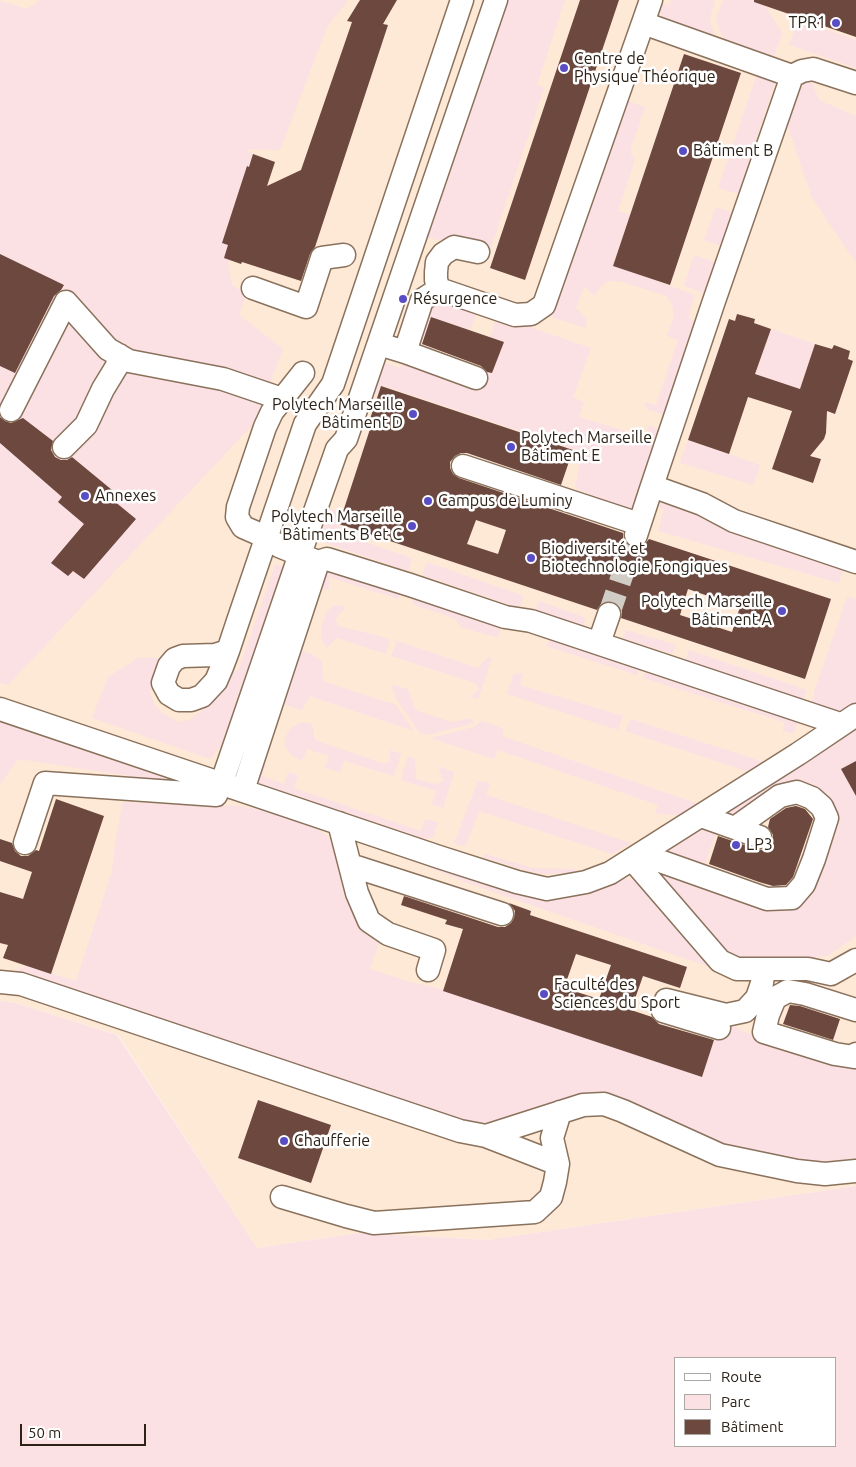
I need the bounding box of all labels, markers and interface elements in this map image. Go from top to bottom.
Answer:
place label: TPR1 [789,13,826,33]
marker: TPR1 [830,17,842,29]
place label: Centre de Physique Théorique [574,49,716,87]
marker: Centre de Physique Théorique [558,62,570,74]
place label: Bâtiment B [693,141,773,161]
marker: Bâtiment B [677,145,689,157]
place label: Résurgence [413,289,497,309]
marker: Résurgence [397,293,409,305]
place label: Polytech Marseille Bâtiment D [272,395,403,433]
marker: Polytech Marseille Bâtiment D [407,408,419,420]
place label: Polytech Marseille Bâtiment E [521,428,652,466]
marker: Polytech Marseille Bâtiment E [505,441,517,453]
place label: Annexes [95,486,156,506]
marker: Annexes [79,490,91,502]
place label: Campus de Luminy [438,491,573,511]
marker: Campus de Luminy [422,495,434,507]
place label: Polytech Marseille Bâtiments B et C [271,507,402,545]
marker: Polytech Marseille Bâtiments B et C [406,520,418,532]
place label: Biodiversité et Biotechnologie Fongiques [541,539,728,577]
marker: Biodiversité et Biotechnologie Fongiques [525,552,537,564]
place label: Polytech Marseille Bâtiment A [641,592,772,630]
marker: Polytech Marseille Bâtiment A [776,605,788,617]
place label: LP3 [746,835,773,855]
marker: LP3 [730,839,742,851]
place label: Faculté des Sciences du Sport [554,975,680,1013]
marker: Faculté des Sciences du Sport [538,988,550,1000]
place label: Chaufferie [294,1131,370,1151]
marker: Chaufferie [278,1135,290,1147]
legend [674,1357,836,1447]
text: Route [721,1368,762,1385]
text: Parc [721,1393,750,1410]
scale bar [22,1414,149,1446]
text: Bâtiment [721,1418,783,1435]
text: 50 m [28,1424,61,1441]

